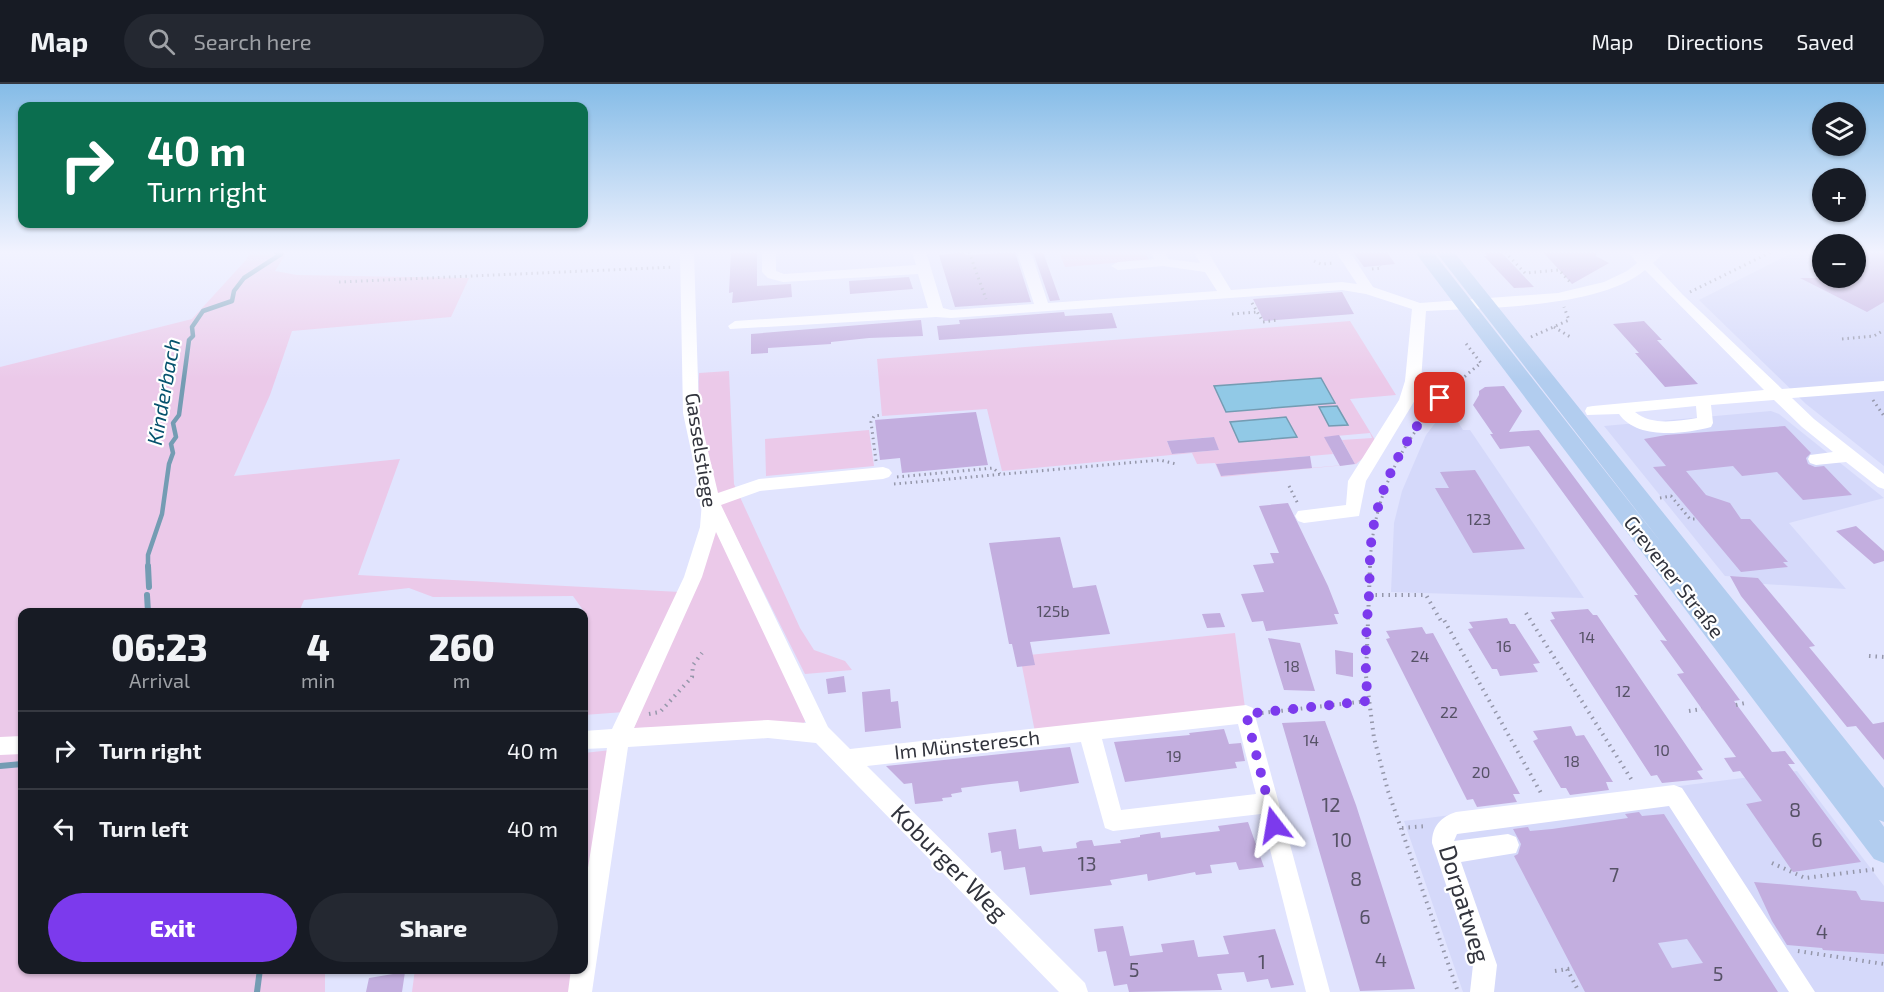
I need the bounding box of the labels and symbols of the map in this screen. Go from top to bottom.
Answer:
water label: Kinderbach [141,336,184,447]
pin [1414,372,1465,423]
street label: Gasselstiege [681,391,723,509]
house number: 123 [1467,509,1491,528]
street label: Grevener Straße [1620,510,1730,642]
house number: 125b [1036,601,1070,620]
house number: 14 [1579,627,1595,646]
house number: 16 [1496,636,1512,655]
house number: 24 [1411,646,1430,665]
house number: 18 [1284,656,1300,675]
house number: 12 [1615,681,1631,700]
house number: 22 [1440,702,1458,721]
street label: Im Münsteresch [893,724,1041,764]
house number: 14 [1303,730,1319,749]
house number: 10 [1654,740,1670,759]
house number: 19 [1166,746,1182,765]
house number: 18 [1564,751,1580,770]
house number: 20 [1472,762,1490,781]
house number: 12 [1321,792,1341,816]
position arrow [1242,793,1306,857]
street label: Koburger Weg [886,797,1015,926]
house number: 8 [1789,797,1801,821]
house number: 10 [1332,827,1352,851]
house number: 6 [1811,827,1823,851]
street label: Dorpatweg [1434,841,1497,966]
house number: 13 [1077,851,1097,875]
house number: 7 [1609,862,1619,886]
house number: 8 [1350,866,1362,890]
house number: 6 [1359,904,1371,928]
house number: 4 [1816,919,1828,943]
house number: 4 [1375,947,1387,971]
house number: 1 [1258,949,1266,973]
house number: 5 [1129,957,1139,981]
house number: 5 [1713,961,1723,985]

